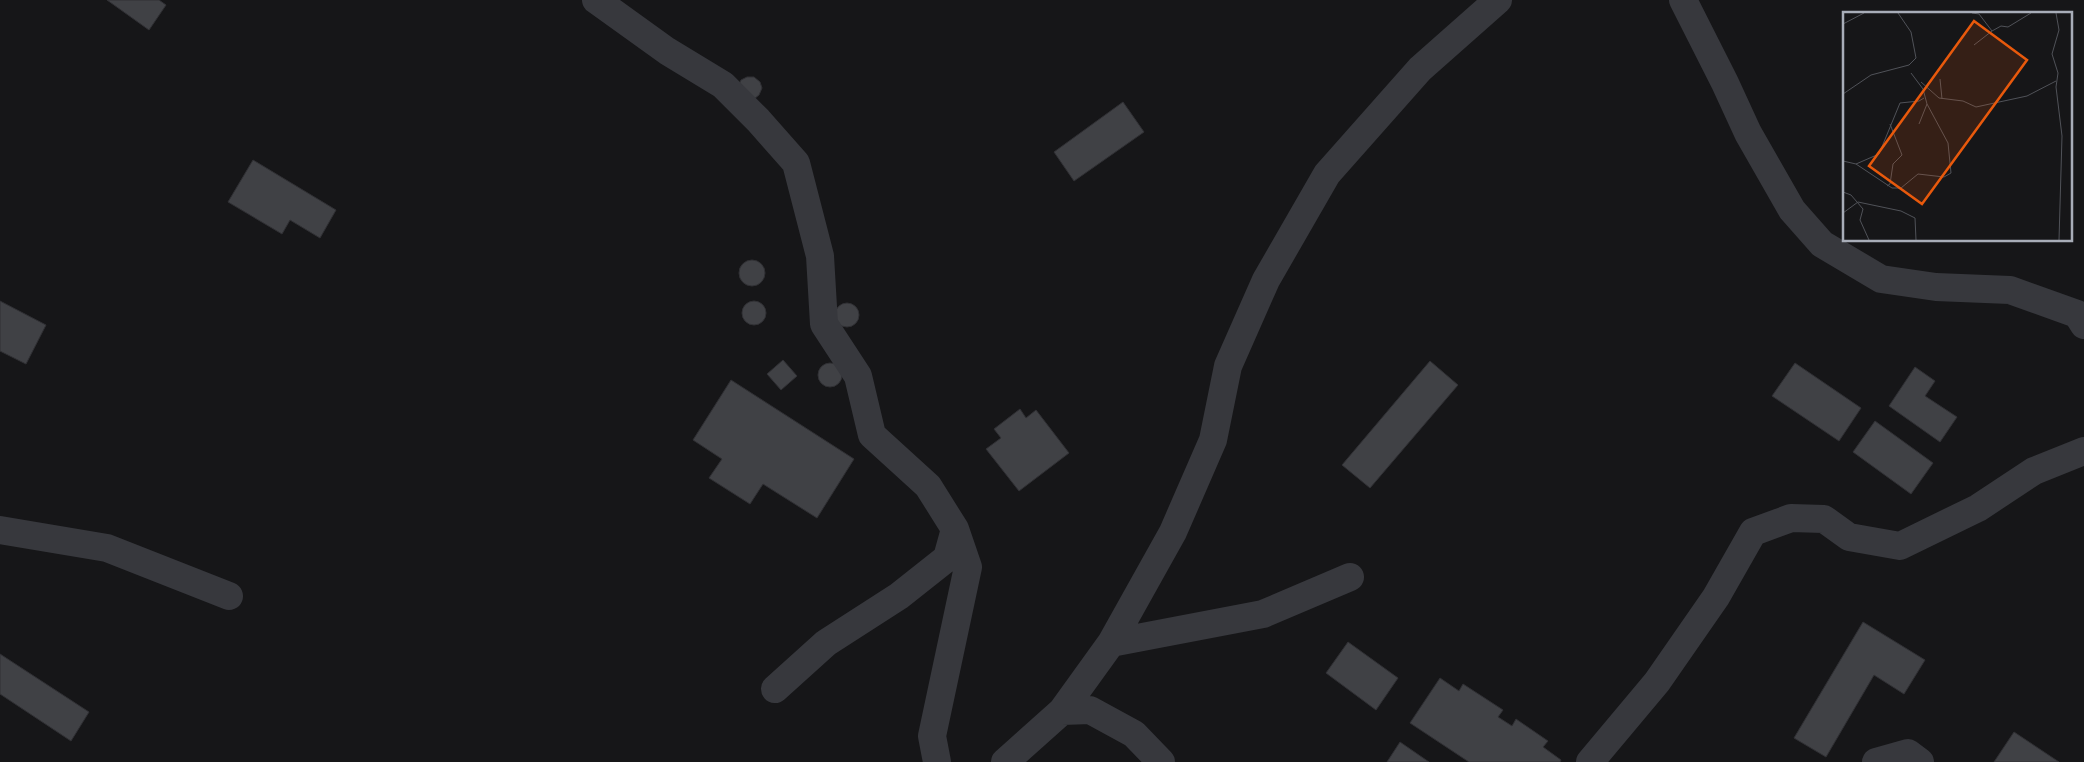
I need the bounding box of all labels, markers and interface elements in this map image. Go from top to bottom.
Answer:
inset map [1843,12,2072,241]

